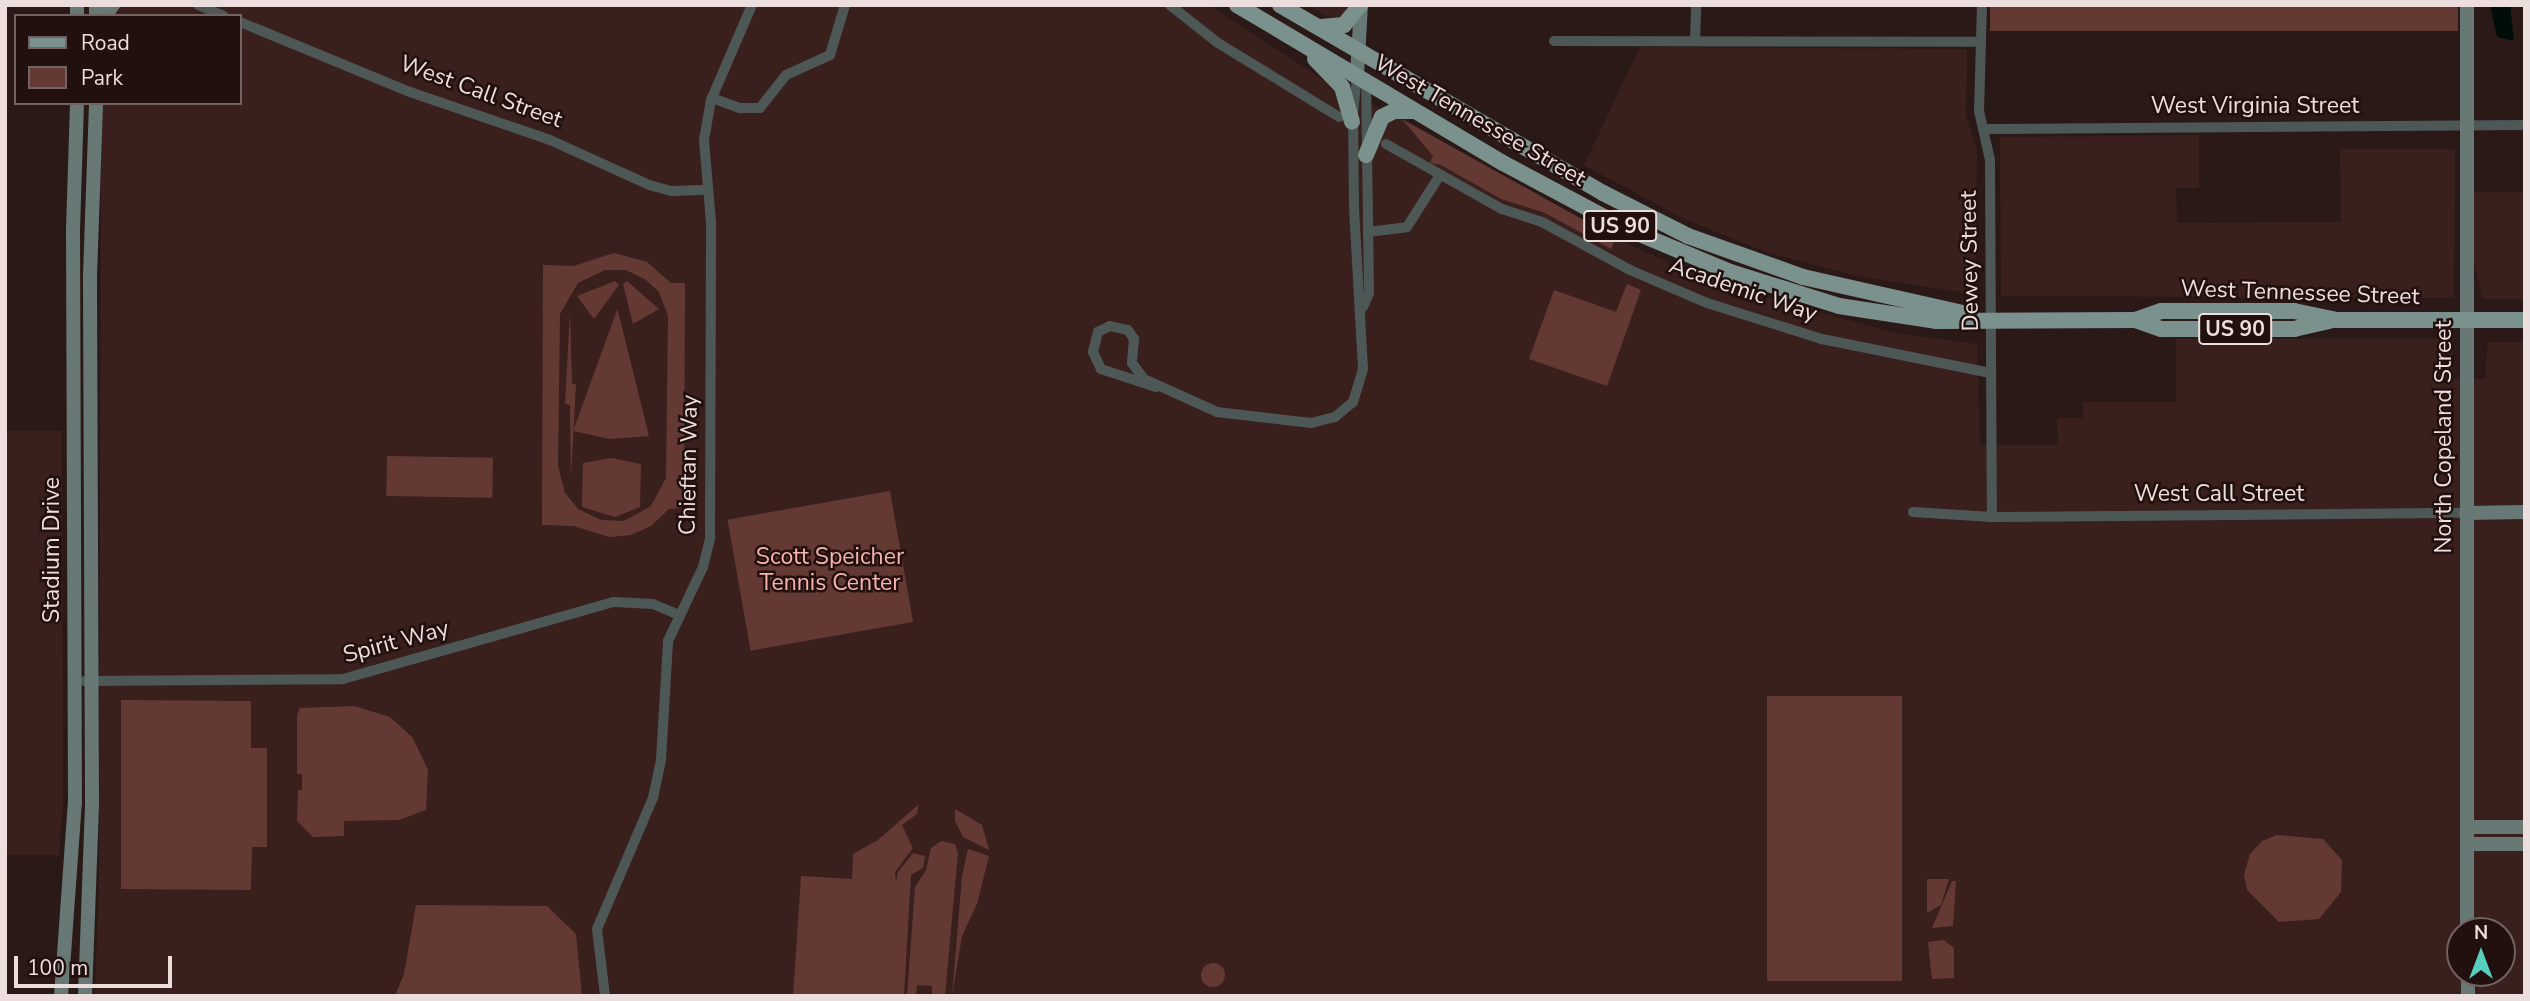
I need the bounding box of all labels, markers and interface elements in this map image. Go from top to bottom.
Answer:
legend [14,14,242,105]
text: Road [81,29,130,57]
street label: West Tennessee Street [1370,49,1590,193]
street label: West Call Street [396,50,566,134]
text: Park [81,64,123,92]
street label: West Virginia Street [2151,92,2359,120]
street label: Dewey Street [1955,190,1985,332]
road number: US 90 [1582,208,1658,244]
street label: Academic Way [1665,252,1821,328]
street label: West Tennessee Street [2180,275,2420,311]
road number: US 90 [2196,312,2274,346]
street label: North Copeland Street [2430,321,2458,553]
street label: Chieftan Way [674,395,704,535]
street label: Stadium Drive [38,477,66,623]
street label: West Call Street [2134,480,2304,508]
park label: Scott Speicher Tennis Center [756,543,904,597]
street label: Spirit Way [340,615,452,669]
north arrow [2446,917,2516,987]
text: N [2474,920,2488,946]
scale bar [18,942,175,986]
text: 100 m [27,954,88,982]

